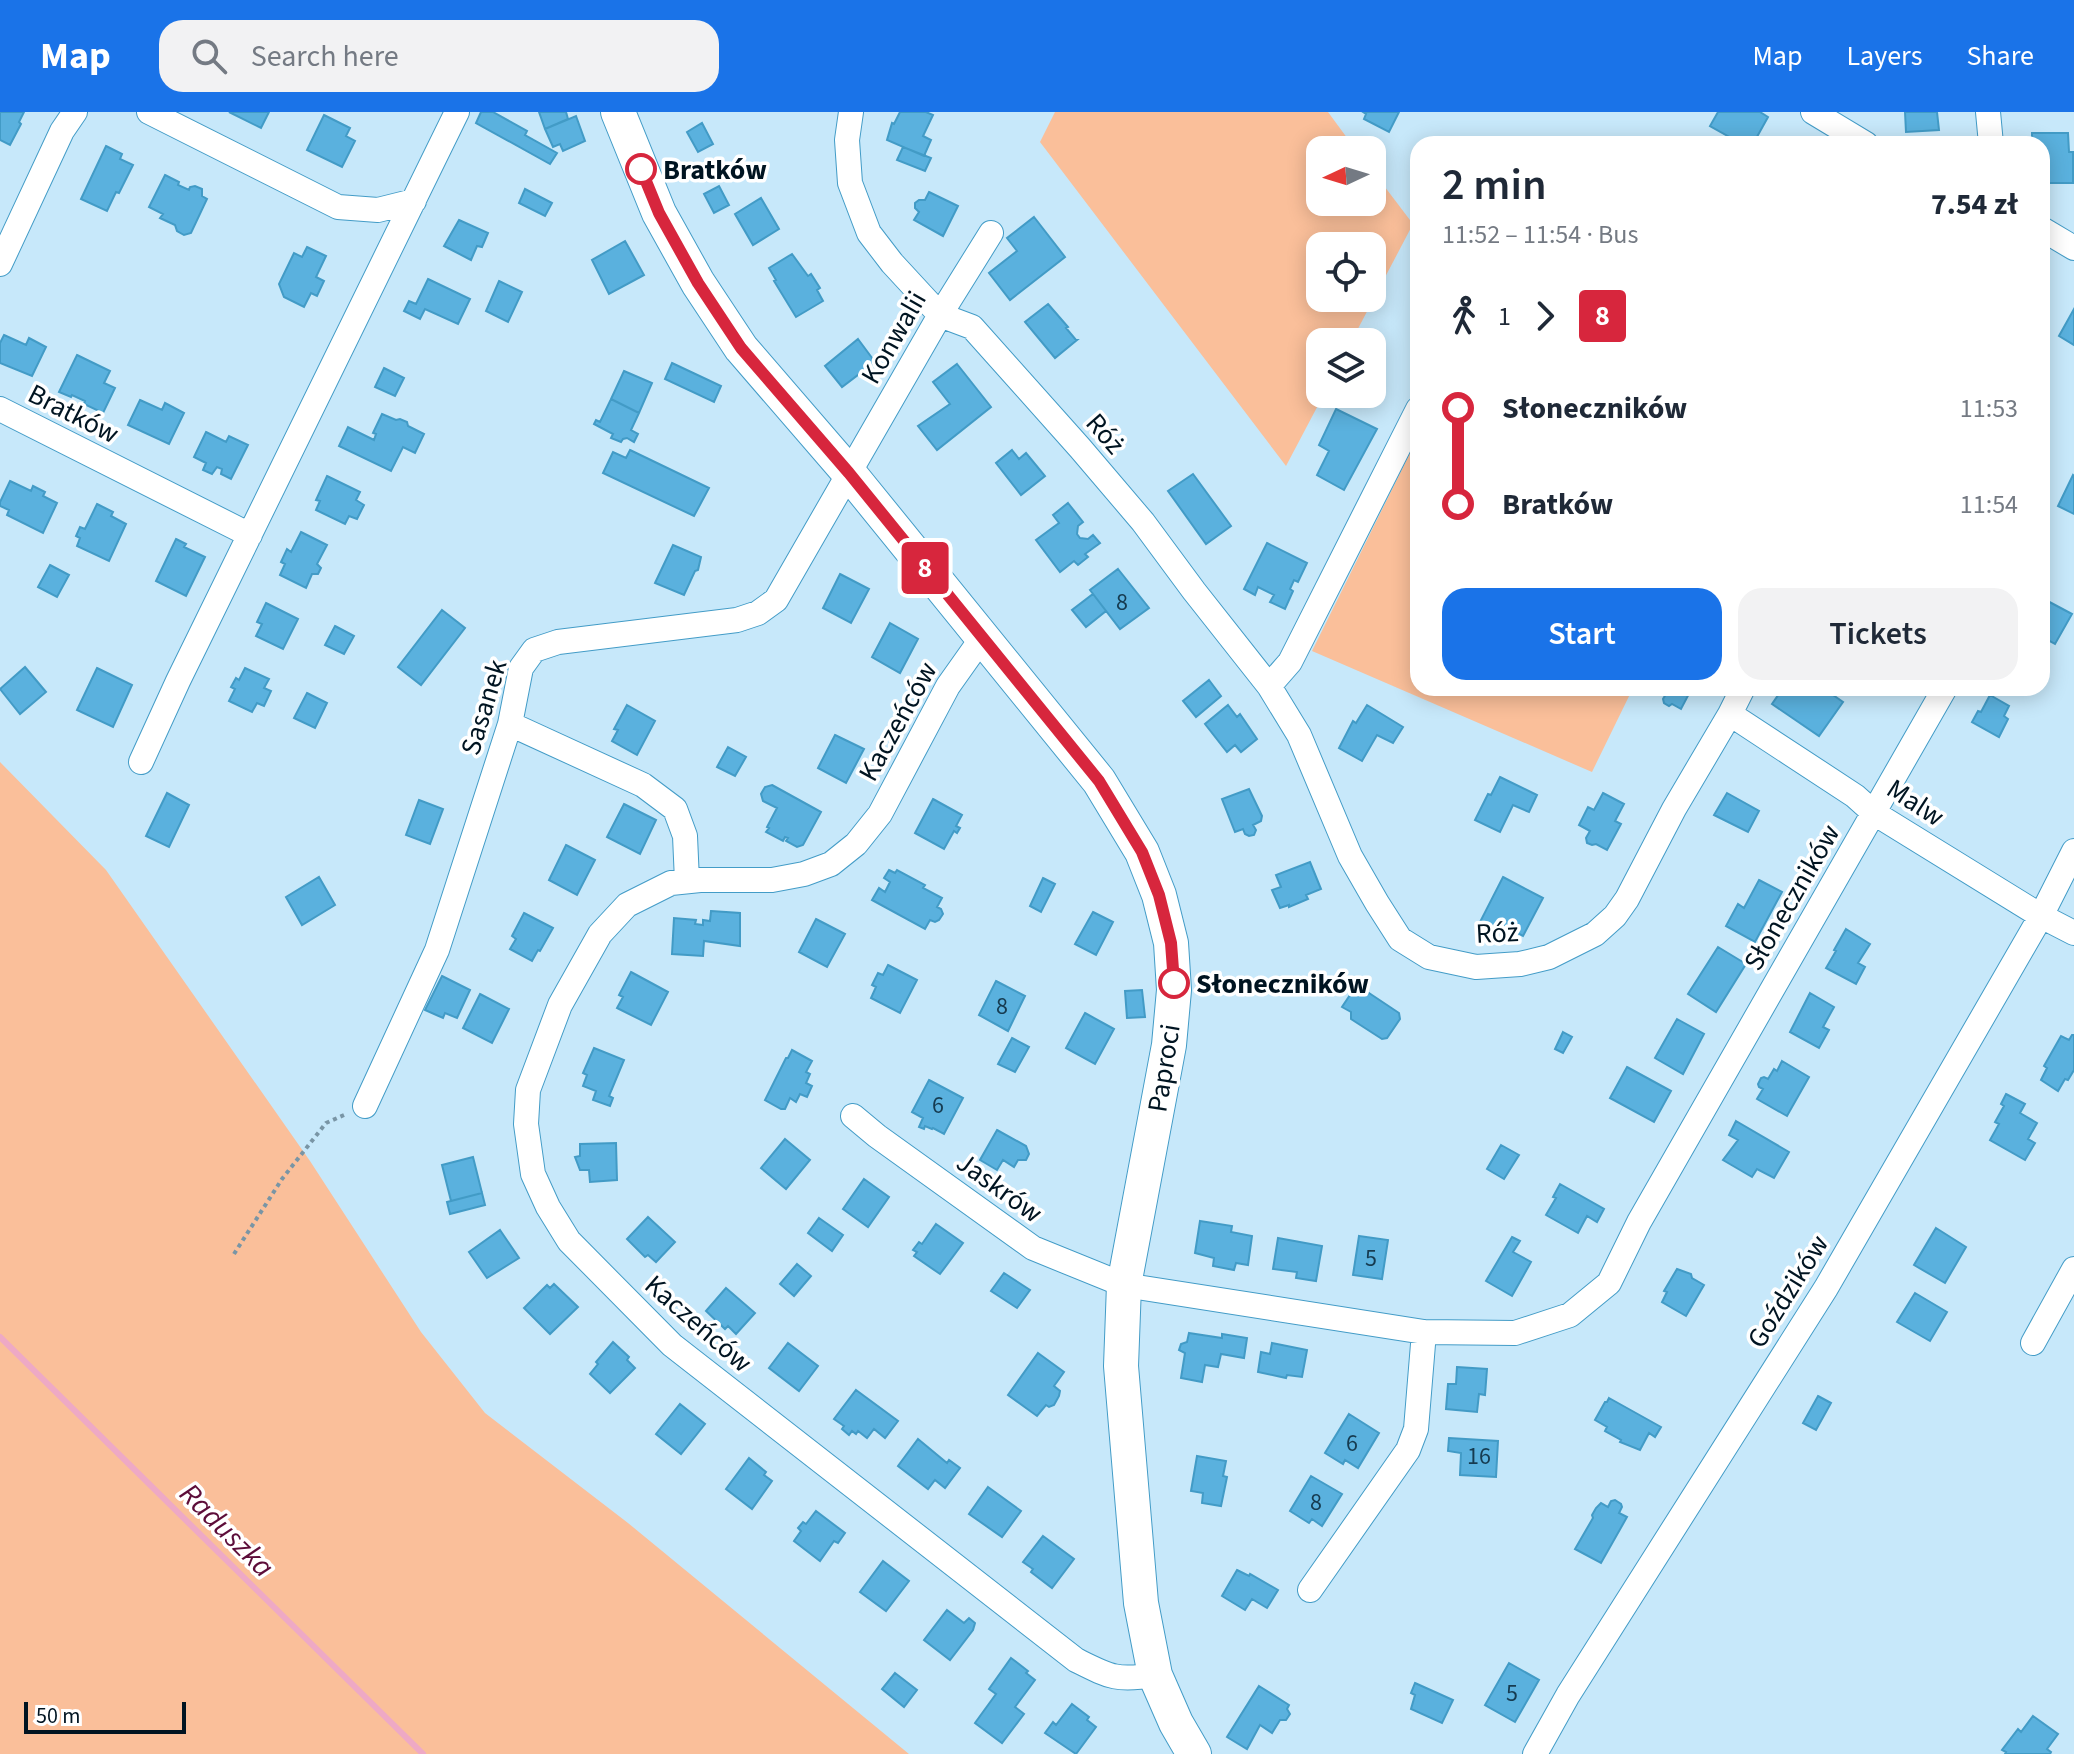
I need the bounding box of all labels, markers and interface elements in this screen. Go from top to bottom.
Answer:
search box [159,20,719,92]
text: Map [40,29,111,83]
icon: search [187,34,231,78]
text: Search here [251,35,399,78]
text: Map [1752,36,1802,76]
text: Layers [1846,36,1922,76]
text: Share [1966,36,2034,76]
north arrow [1306,136,1386,216]
map controls [1306,136,1386,408]
place label: Bratków [663,150,767,190]
marker: Bratków [626,154,656,184]
text: 2 min [1442,154,1547,217]
text: 7.54 zł [1931,183,2018,226]
text: 11:52 – 11:54 · Bus [1442,216,1638,253]
button: locate [1306,232,1386,312]
street label: Konwalii [851,284,937,391]
icon: walk [1442,294,1486,338]
icon: forward [1523,294,1567,338]
text: 8 [1595,296,1610,336]
text: 1 [1498,298,1511,335]
button: layers [1306,328,1386,408]
street label: Bratków [21,374,126,454]
text: Słoneczników [1502,387,1687,430]
text: 11:53 [1960,390,2018,427]
street label: Róż [1076,404,1134,463]
text: Bratków [1502,483,1613,526]
text: 11:54 [1960,486,2018,523]
line badge: 8 [899,542,951,594]
text: 8 [918,548,932,588]
house number: 8 [1116,585,1128,620]
button: Start [1442,588,1722,680]
button: Tickets [1738,588,2018,680]
street label: Sasanek [451,654,517,760]
street label: Kaczeńców [849,654,947,789]
street label: Malw [1879,769,1952,836]
street label: Słoneczników [1734,817,1850,978]
street label: Róż [1475,912,1519,954]
place label: Słoneczników [1196,964,1369,1004]
marker: Słoneczników [1159,968,1189,998]
house number: 8 [996,989,1008,1024]
street label: Paproci [1137,1021,1191,1115]
house number: 6 [932,1088,944,1123]
street label: Jaskrów [948,1143,1051,1233]
street label: Goździków [1737,1227,1838,1356]
house number: 5 [1365,1241,1377,1276]
street label: Kaczeńców [636,1266,761,1382]
house number: 6 [1346,1426,1358,1461]
house number: 16 [1467,1439,1491,1474]
water label: Raduszka [170,1473,284,1587]
house number: 8 [1310,1485,1322,1520]
house number: 5 [1506,1676,1518,1711]
scale bar [24,1698,186,1734]
text: 50 m [36,1700,81,1732]

